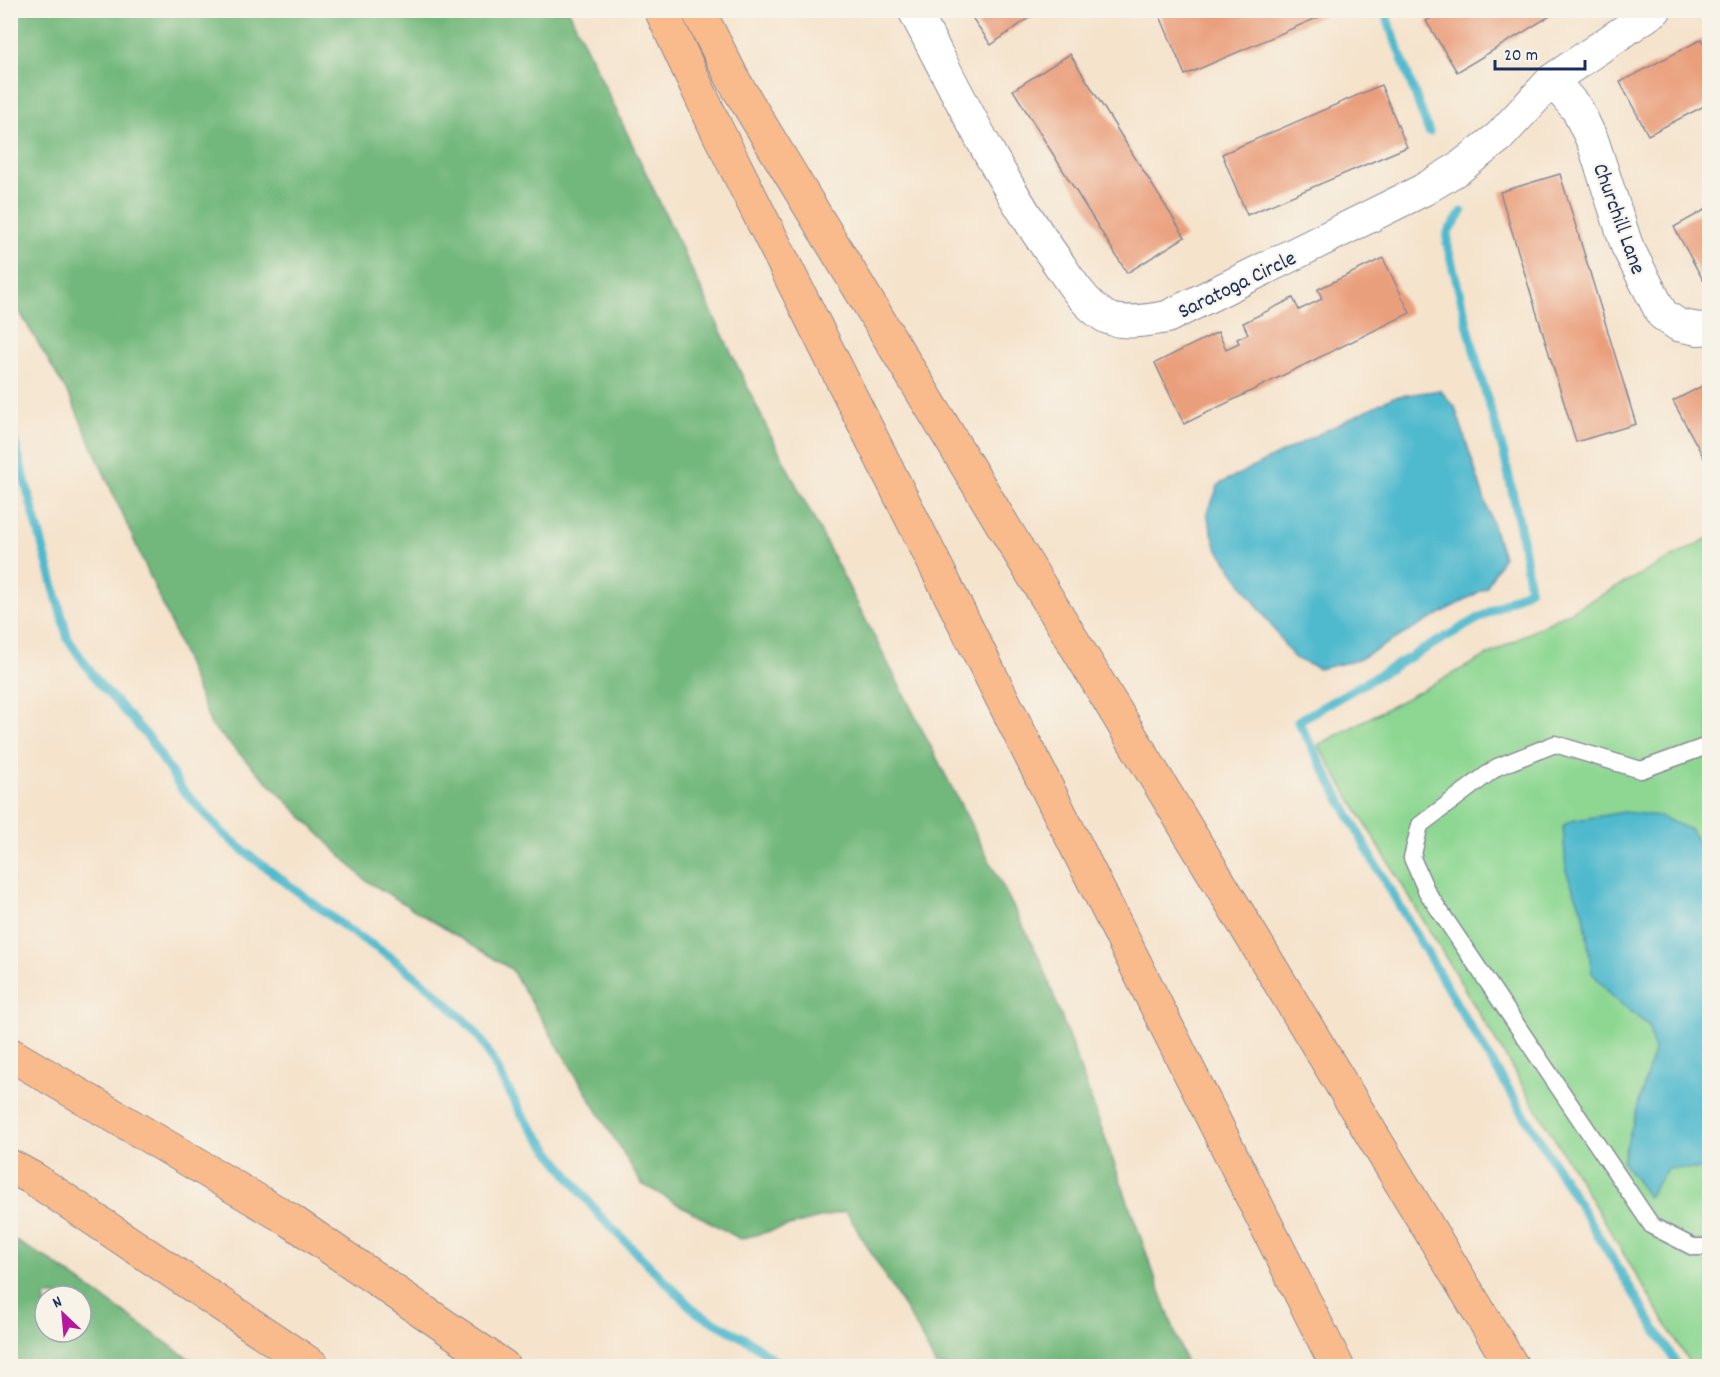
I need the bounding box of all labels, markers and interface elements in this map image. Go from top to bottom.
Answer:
scale bar [1495,33,1585,71]
text: 20 m [1504,44,1538,69]
street label: Churchill Lane [1583,159,1652,279]
street label: Saratoga Circle [1173,244,1302,328]
north arrow [33,1284,93,1344]
text: N [49,1291,66,1315]

